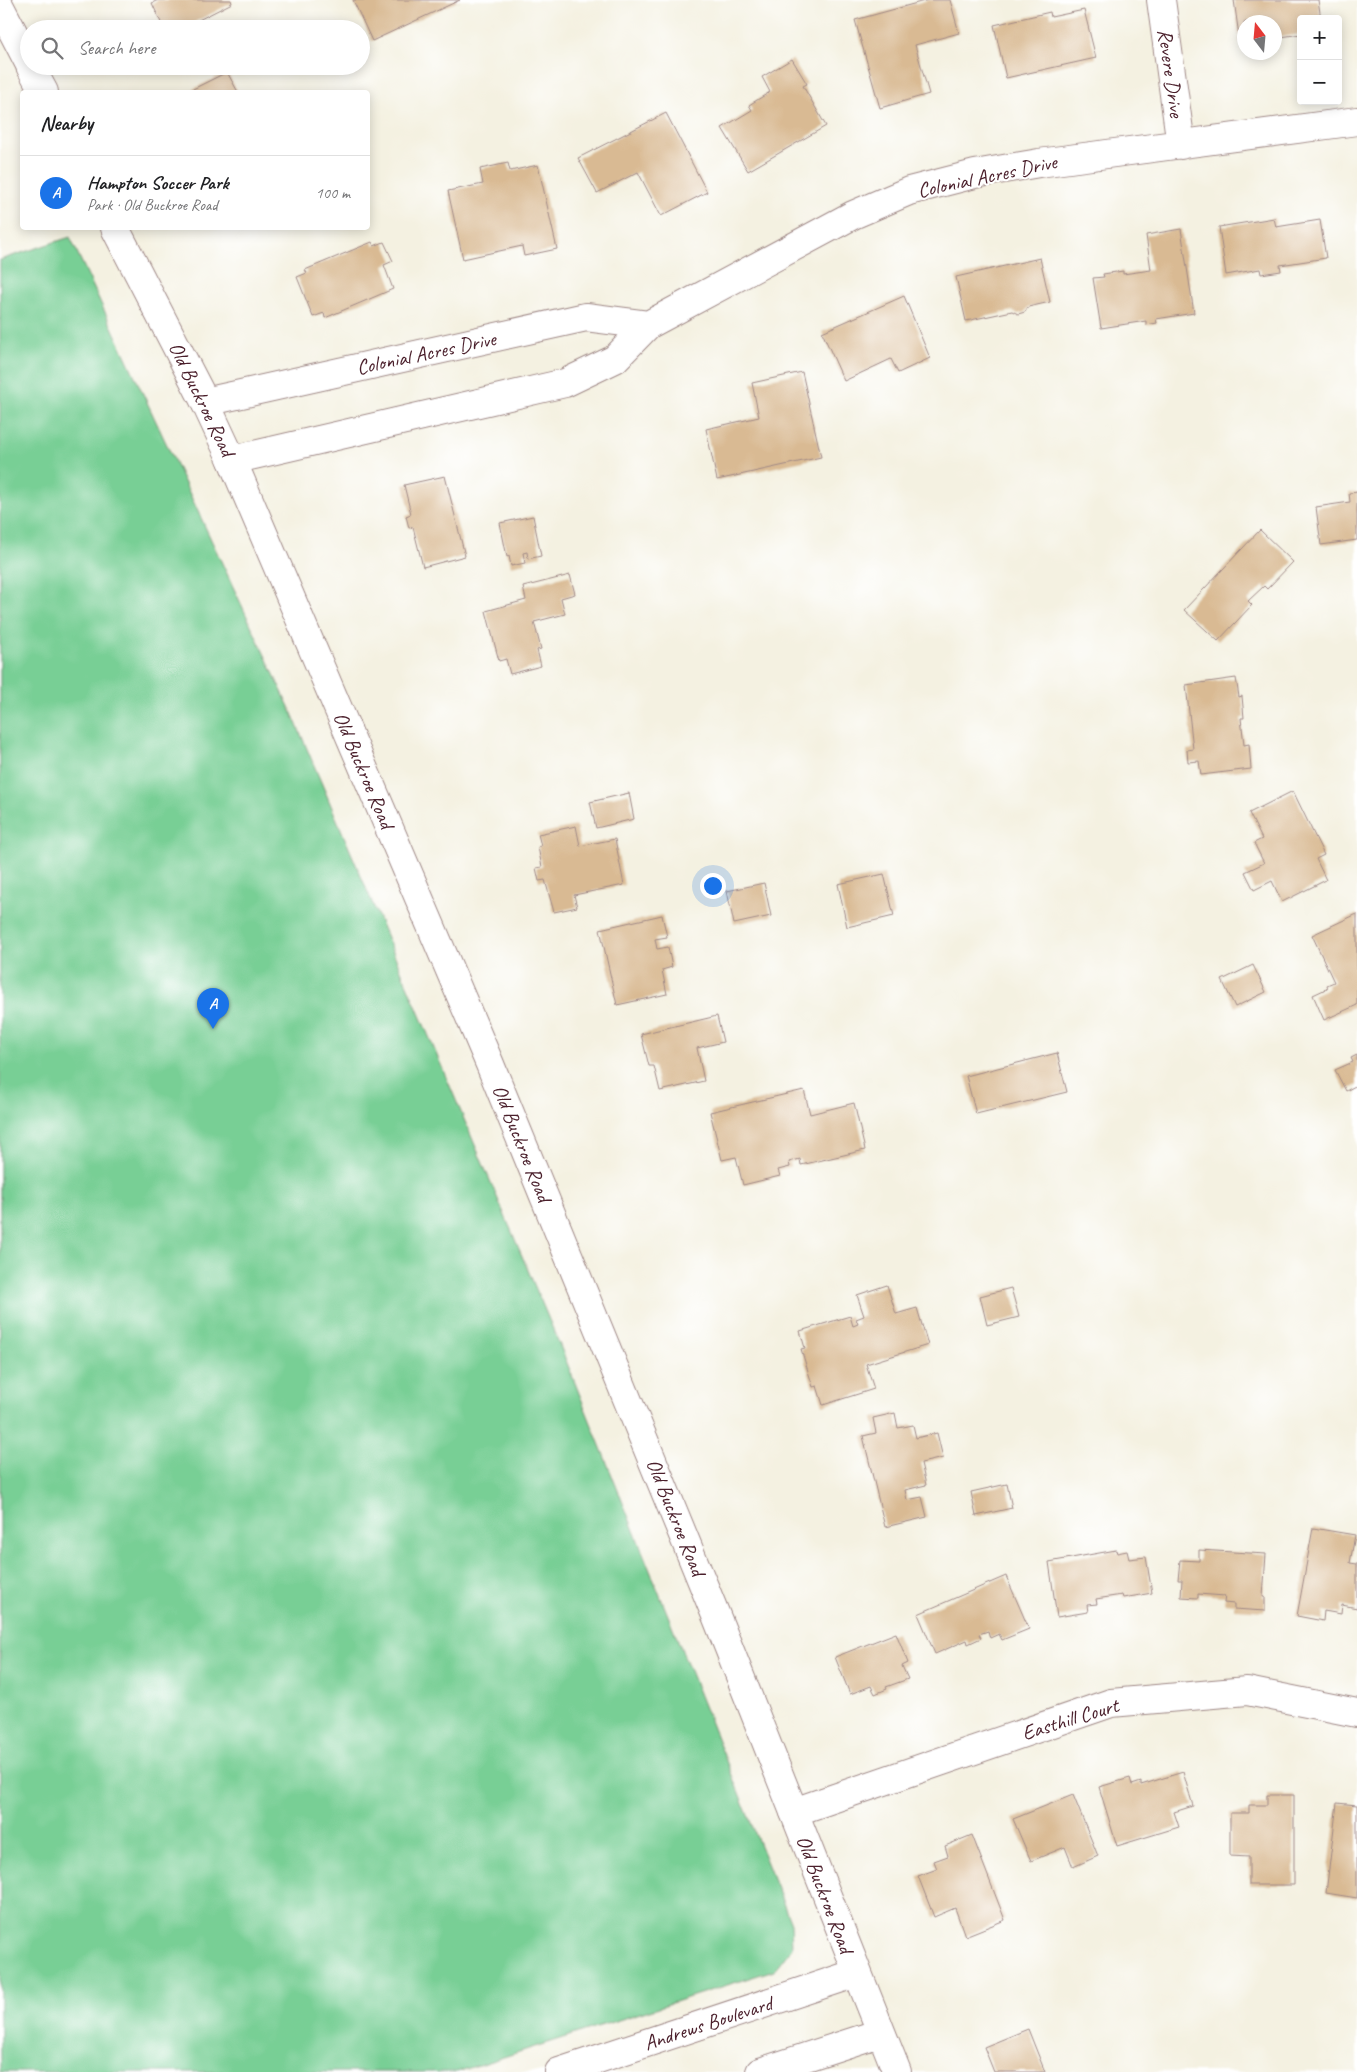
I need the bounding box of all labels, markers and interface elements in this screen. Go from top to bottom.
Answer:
north arrow [1237,15,1282,60]
map controls [1297,15,1342,105]
button: + [1297,15,1342,60]
search box [20,20,370,75]
street label: Revere Drive [1152,27,1190,120]
icon: search [38,34,66,62]
text: Search here [78,36,155,60]
button: − [1297,60,1342,105]
text: Nearby [40,110,93,136]
street label: Colonial Acres Drive [915,148,1061,203]
text: Hampton Soccer Park [87,171,229,195]
text: A [52,183,60,203]
text: 100 m [316,183,350,203]
text: Park · Old Buckroe Road [87,195,218,215]
street label: Colonial Acres Drive [354,325,500,380]
street label: Old Buckroe Road [163,338,242,464]
street label: Old Buckroe Road [328,708,402,836]
your location [700,873,726,899]
pin: A [197,988,229,1029]
street label: Old Buckroe Road [487,1081,559,1209]
street label: Old Buckroe Road [641,1455,713,1583]
street label: Easthill Court [1019,1691,1123,1746]
street label: Old Buckroe Road [791,1831,861,1960]
street label: Andrews Boulevard [641,1989,778,2056]

